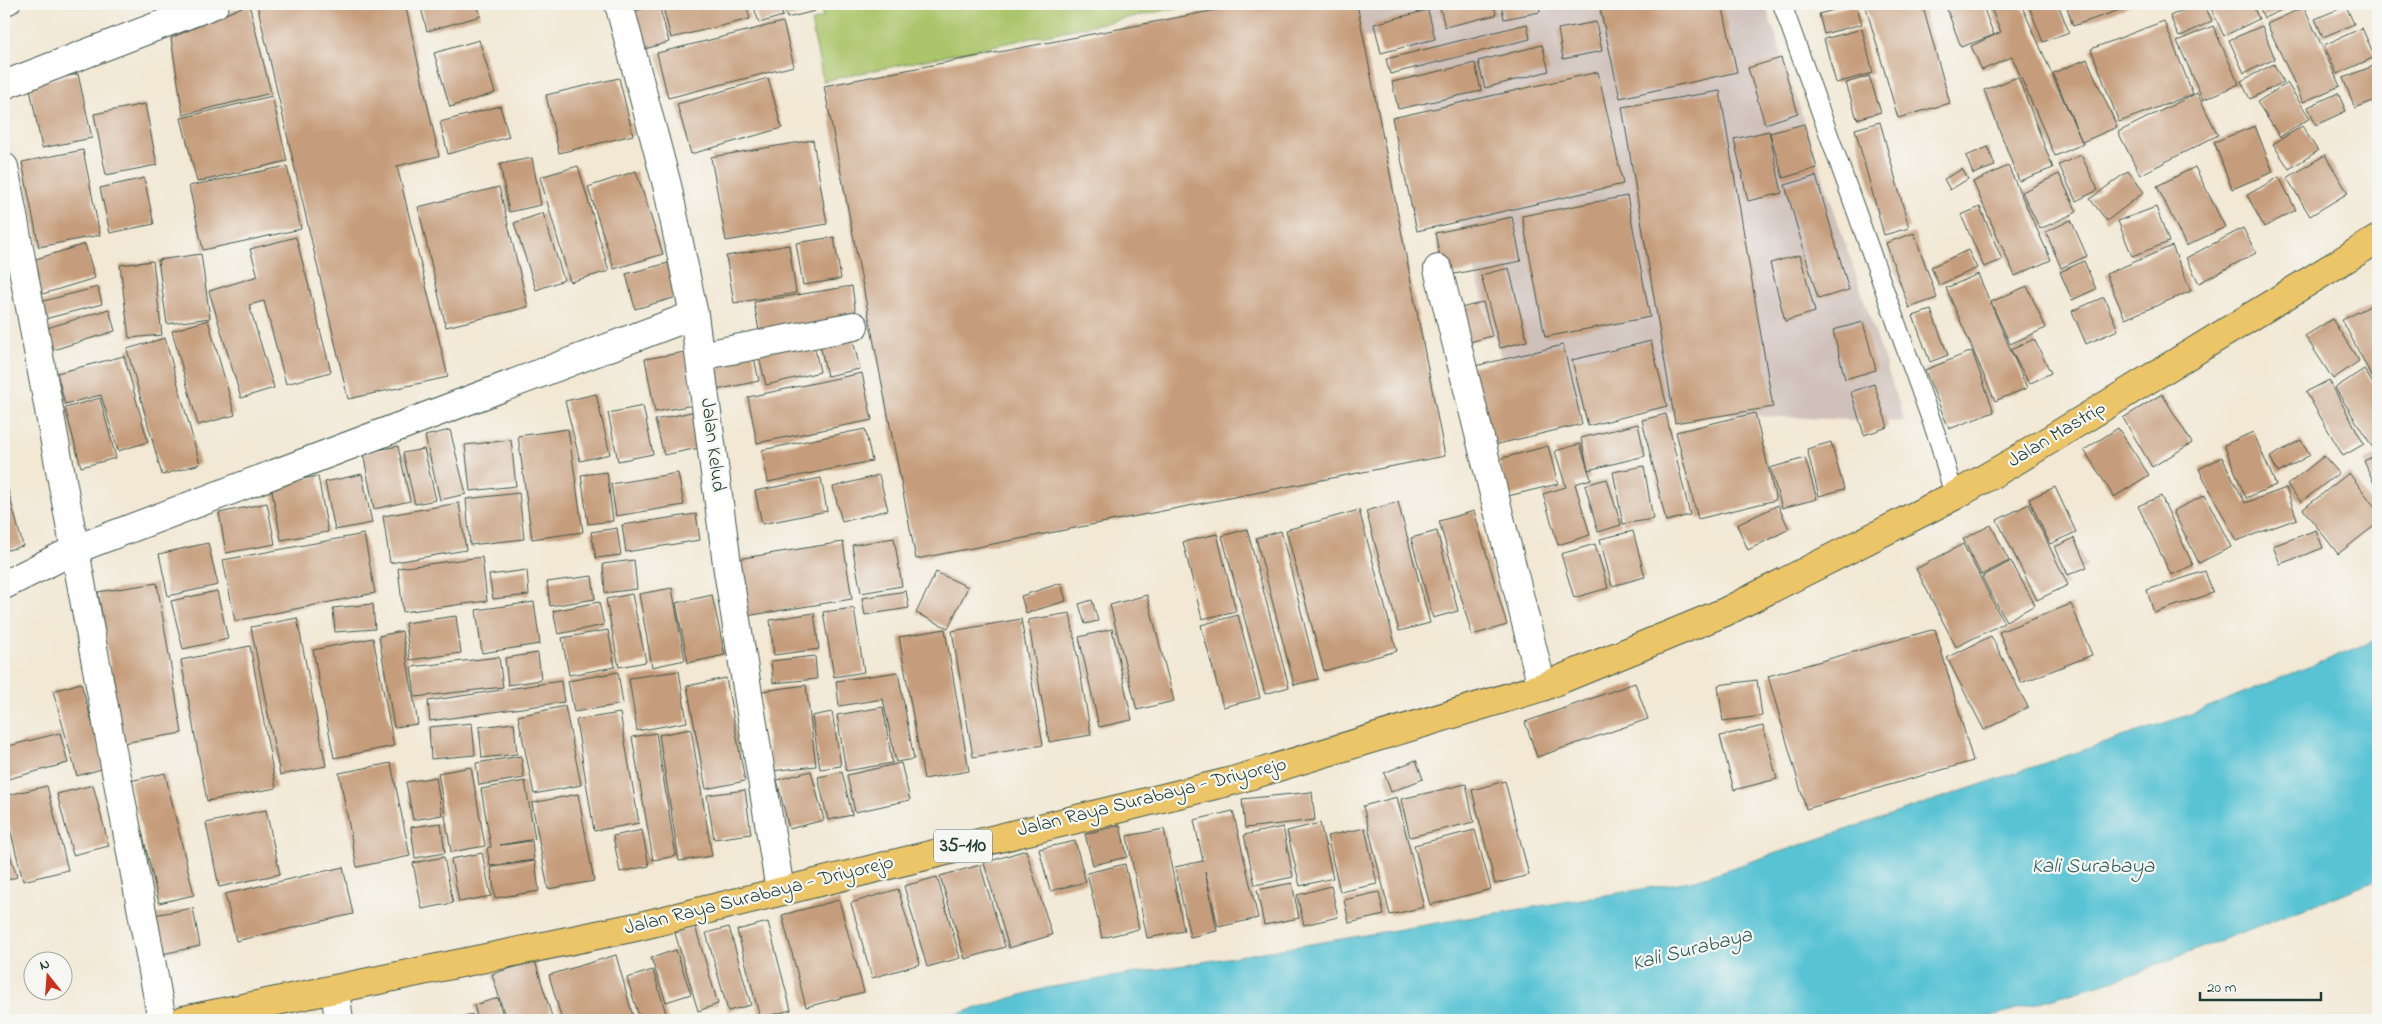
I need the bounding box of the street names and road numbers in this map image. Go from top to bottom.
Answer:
street label: Jalan Mastrip [2002,394,2112,476]
street label: Jalan Kelud [692,396,732,494]
street label: Jalan Raya Surabaya - Driyorejo [1014,750,1290,846]
road number: 35-110 [934,829,992,862]
street label: Jalan Raya Surabaya - Driyorejo [621,848,897,944]

